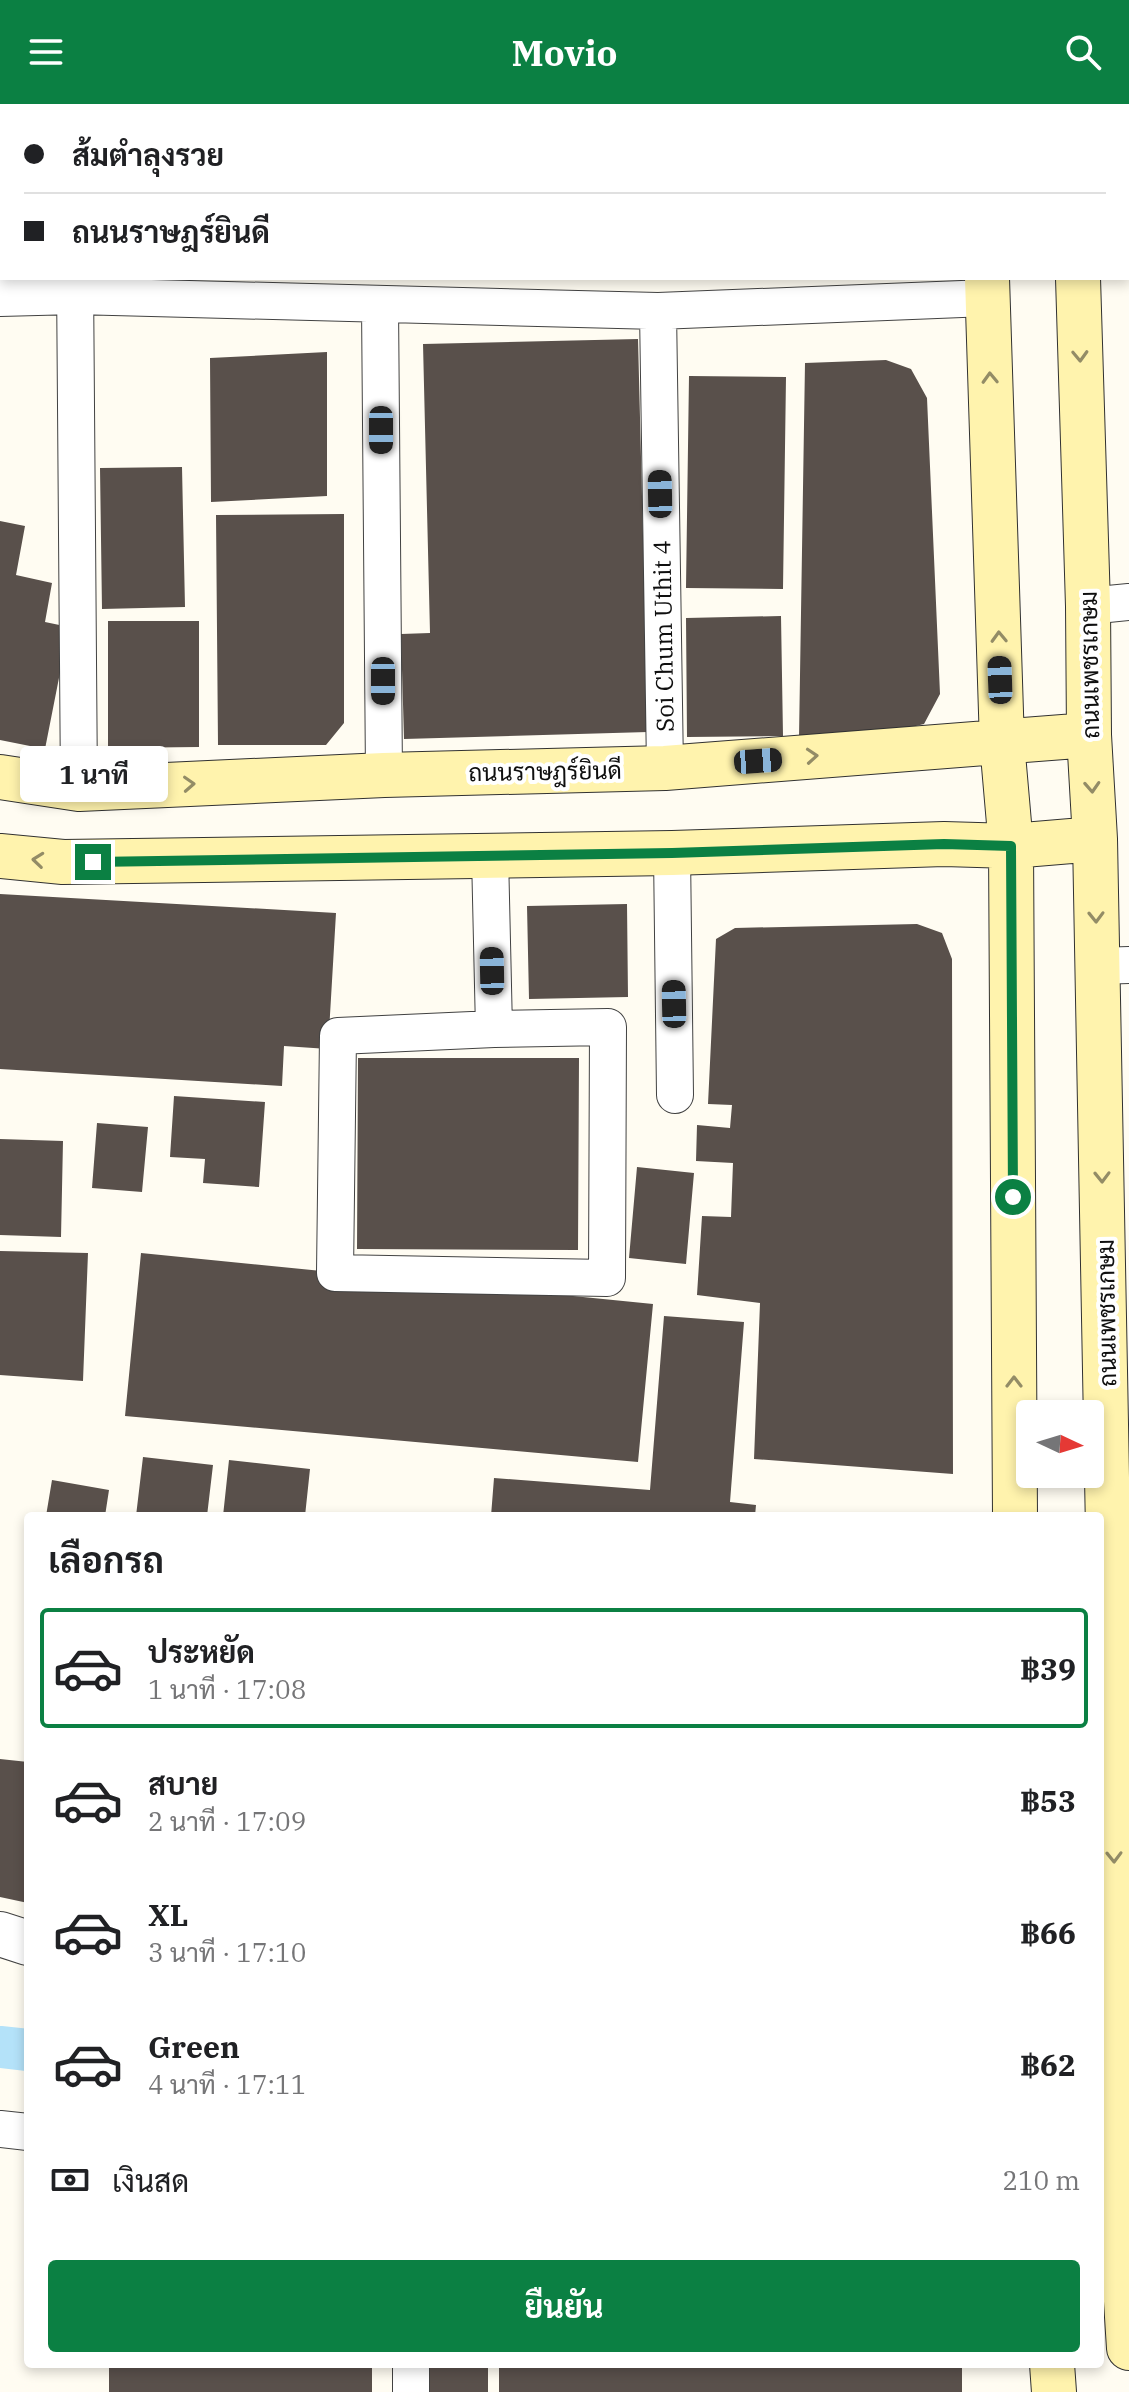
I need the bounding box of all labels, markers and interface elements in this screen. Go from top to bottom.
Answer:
text: Movio [512,29,617,76]
icon: menu [24,30,68,74]
icon: search [1061,30,1105,74]
text: ส้มตำลุงรวย [72,135,224,174]
text: ถนนราษฎร์ยินดี [72,212,270,251]
one-way arrow [1072,350,1089,363]
one-way arrow [981,371,998,384]
car [369,406,393,454]
car [648,470,672,518]
street label: Soi Chum Uthit 4 [645,540,681,732]
street label: ถนนเพชรเกษม [1072,591,1106,739]
one-way arrow [990,630,1007,643]
car [987,656,1013,704]
car [371,657,395,705]
callout: 1 นาที [19,746,167,802]
car [733,747,783,775]
one-way arrow [806,748,819,765]
street label: ถนนราษฎร์ยินดี [468,754,622,789]
text: 1 นาที [59,757,129,791]
one-way arrow [183,776,196,793]
one-way arrow [1083,781,1100,794]
route end [75,844,111,880]
one-way arrow [31,851,44,868]
one-way arrow [1087,911,1105,924]
car [480,947,504,995]
car [662,980,686,1028]
one-way arrow [1093,1171,1111,1184]
route start [995,1179,1031,1215]
street label: ถนนเพชรเกษม [1089,1239,1123,1387]
one-way arrow [1005,1375,1023,1388]
north arrow [1016,1400,1104,1488]
map controls [1016,1400,1104,1488]
text: เลือกรถ [48,1536,164,1583]
icon: car [52,1632,124,1704]
text: ประหยัด [148,1632,255,1671]
text: ฿39 [1020,1649,1076,1688]
text: 1 นาที · 17:08 [148,1672,306,1706]
icon: car [52,1764,124,1836]
text: สบาย [148,1764,218,1803]
text: ฿53 [1020,1781,1076,1820]
text: 2 นาที · 17:09 [148,1804,306,1838]
one-way arrow [1106,1851,1123,1864]
text: XL [148,1895,188,1934]
icon: car [52,1896,124,1968]
text: ฿66 [1020,1913,1076,1952]
text: 3 นาที · 17:10 [148,1935,306,1969]
text: Green [148,2027,240,2066]
icon: car [52,2028,124,2100]
text: ฿62 [1020,2045,1076,2084]
text: 4 นาที · 17:11 [148,2067,306,2101]
icon: cash [48,2158,92,2202]
text: เงินสด [112,2161,189,2200]
text: 210 m [1002,2163,1080,2197]
button: ยืนยัน [48,2260,1080,2352]

